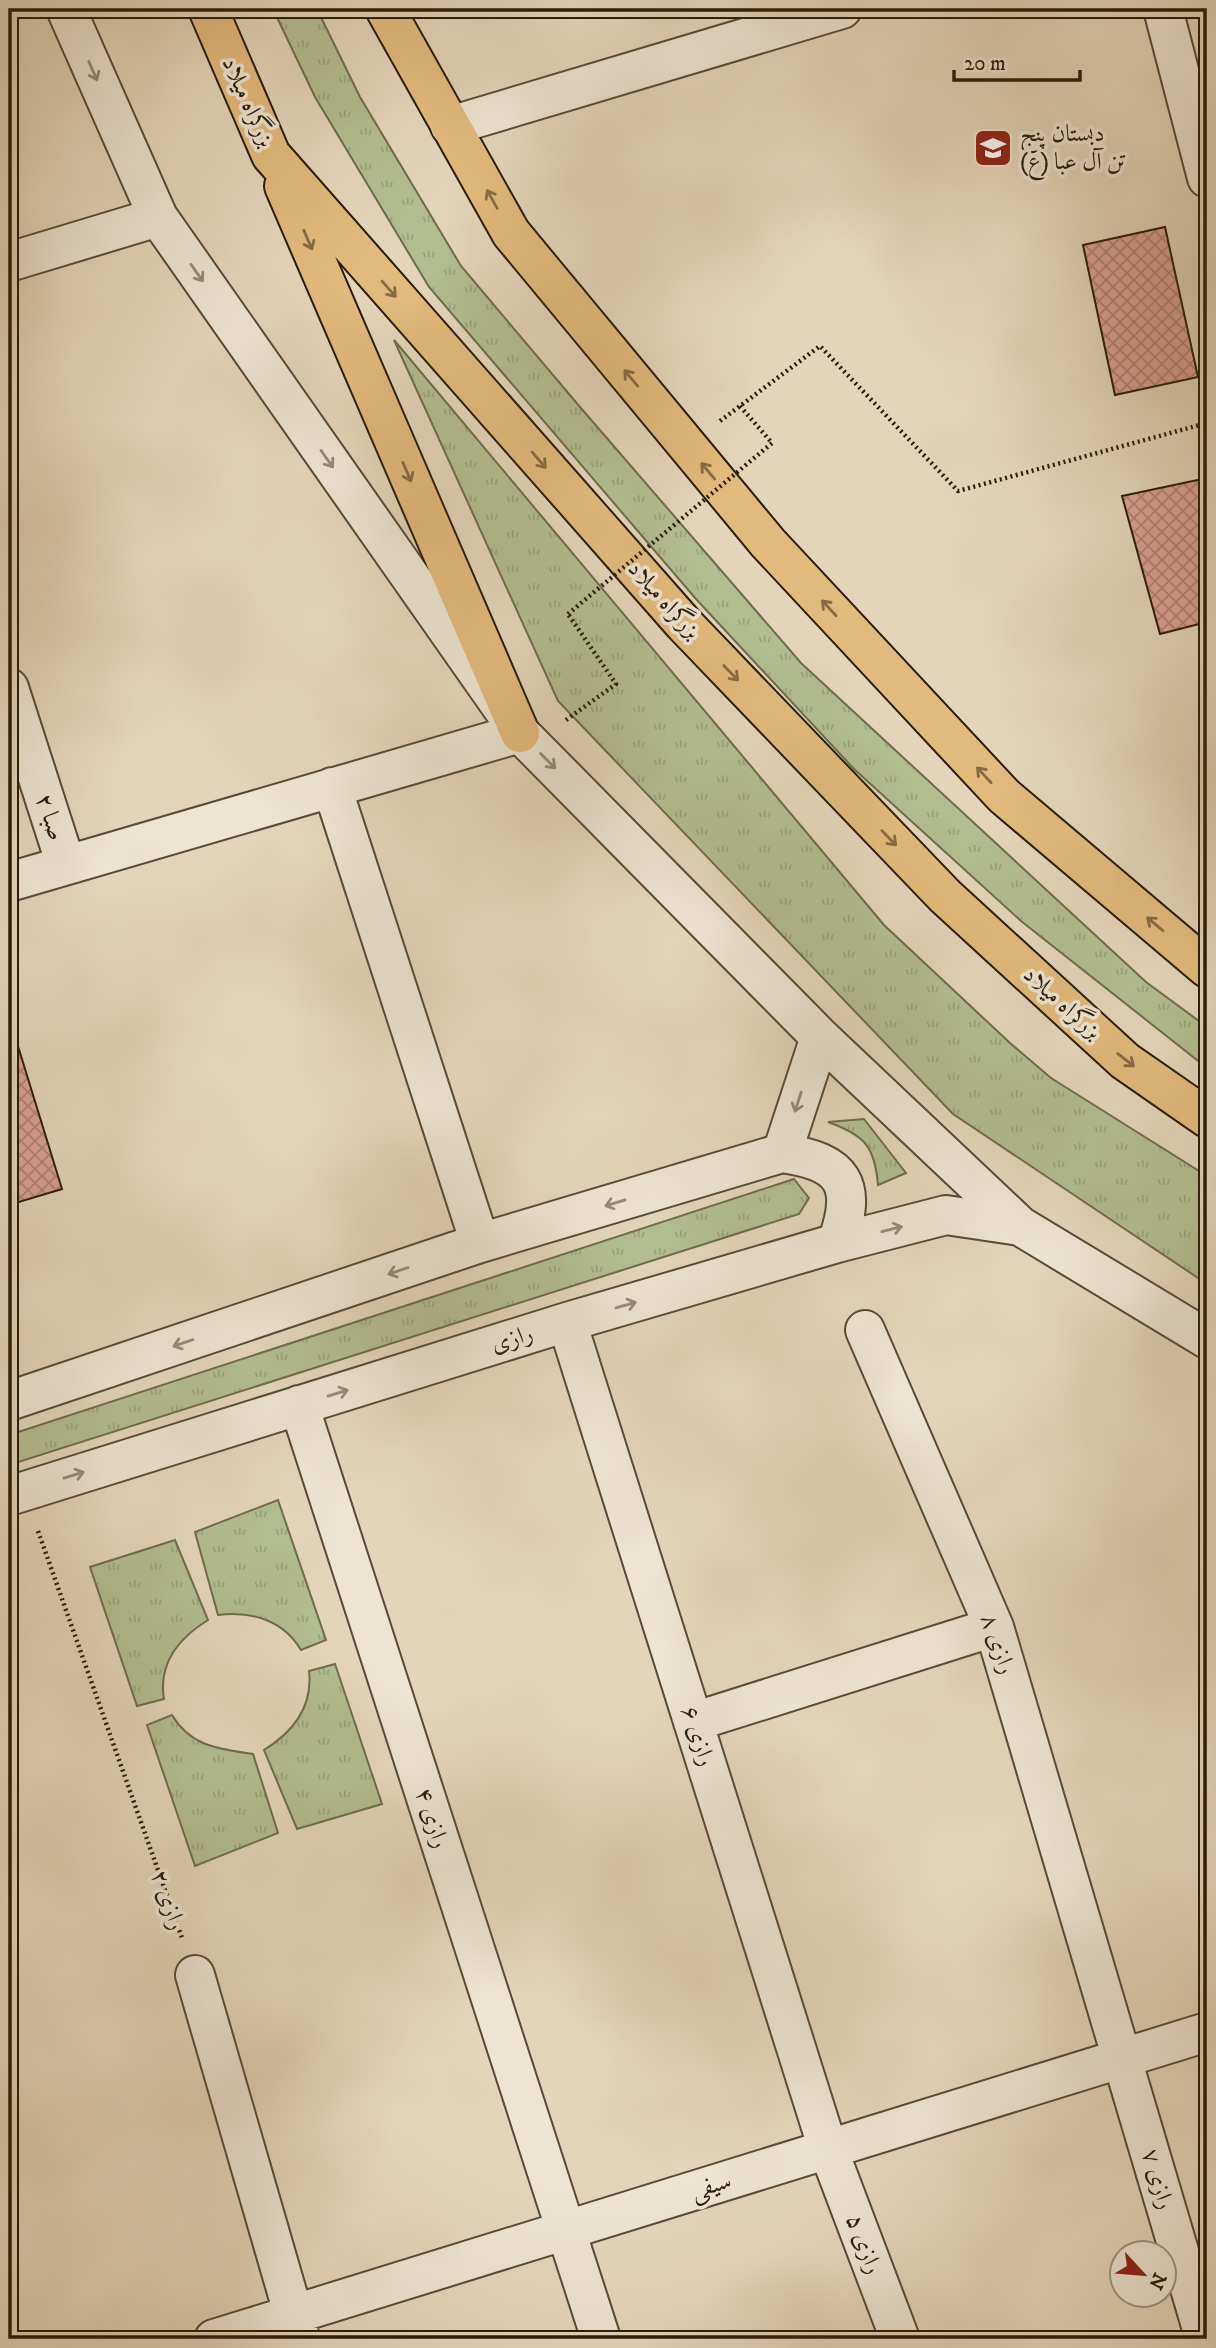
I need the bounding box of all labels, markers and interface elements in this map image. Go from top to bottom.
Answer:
scale bar [954,38,1080,82]
street label: بزرگراه میلاد [215,51,283,152]
text: 20 m [964,51,1006,77]
one-way arrow [88,60,101,81]
place label: دبستان پنج تن آل عبا (ع) [1020,119,1127,181]
school or university icon: دبستان پنج تن آل عبا (ع) [972,127,1014,169]
one-way arrow [485,189,499,209]
one-way arrow [302,229,315,250]
one-way arrow [190,263,204,282]
one-way arrow [381,280,397,298]
one-way arrow [623,369,639,387]
one-way arrow [320,449,334,468]
one-way arrow [531,450,547,468]
one-way arrow [401,460,414,482]
one-way arrow [701,462,716,480]
street label: بزرگراه میلاد [621,553,709,646]
one-way arrow [821,599,837,617]
one-way arrow [723,665,740,682]
one-way arrow [539,752,556,769]
one-way arrow [976,766,992,784]
street label: صبا ۲ [28,790,72,844]
one-way arrow [880,829,897,846]
one-way arrow [1147,916,1165,932]
street label: بزرگراه میلاد [1016,958,1109,1046]
one-way arrow [1116,1053,1134,1068]
one-way arrow [791,1090,804,1112]
one-way arrow [605,1197,627,1210]
one-way arrow [880,1222,902,1235]
one-way arrow [388,1265,410,1278]
one-way arrow [615,1298,637,1311]
street label: رازی [487,1318,537,1360]
one-way arrow [172,1338,194,1350]
one-way arrow [326,1385,348,1398]
one-way arrow [63,1468,85,1481]
street label: رازی ۸ [974,1610,1022,1678]
street label: رازی ۶ [674,1702,722,1770]
street label: رازی ۴ [408,1784,456,1852]
street label: رازی ۲ [144,1866,192,1934]
street label: رازی ۷ [1135,2145,1181,2213]
street label: سیفی [687,2166,735,2207]
street label: رازی ۵ [839,2210,889,2278]
north arrow [1108,2240,1178,2310]
text: N [1143,2269,1171,2293]

